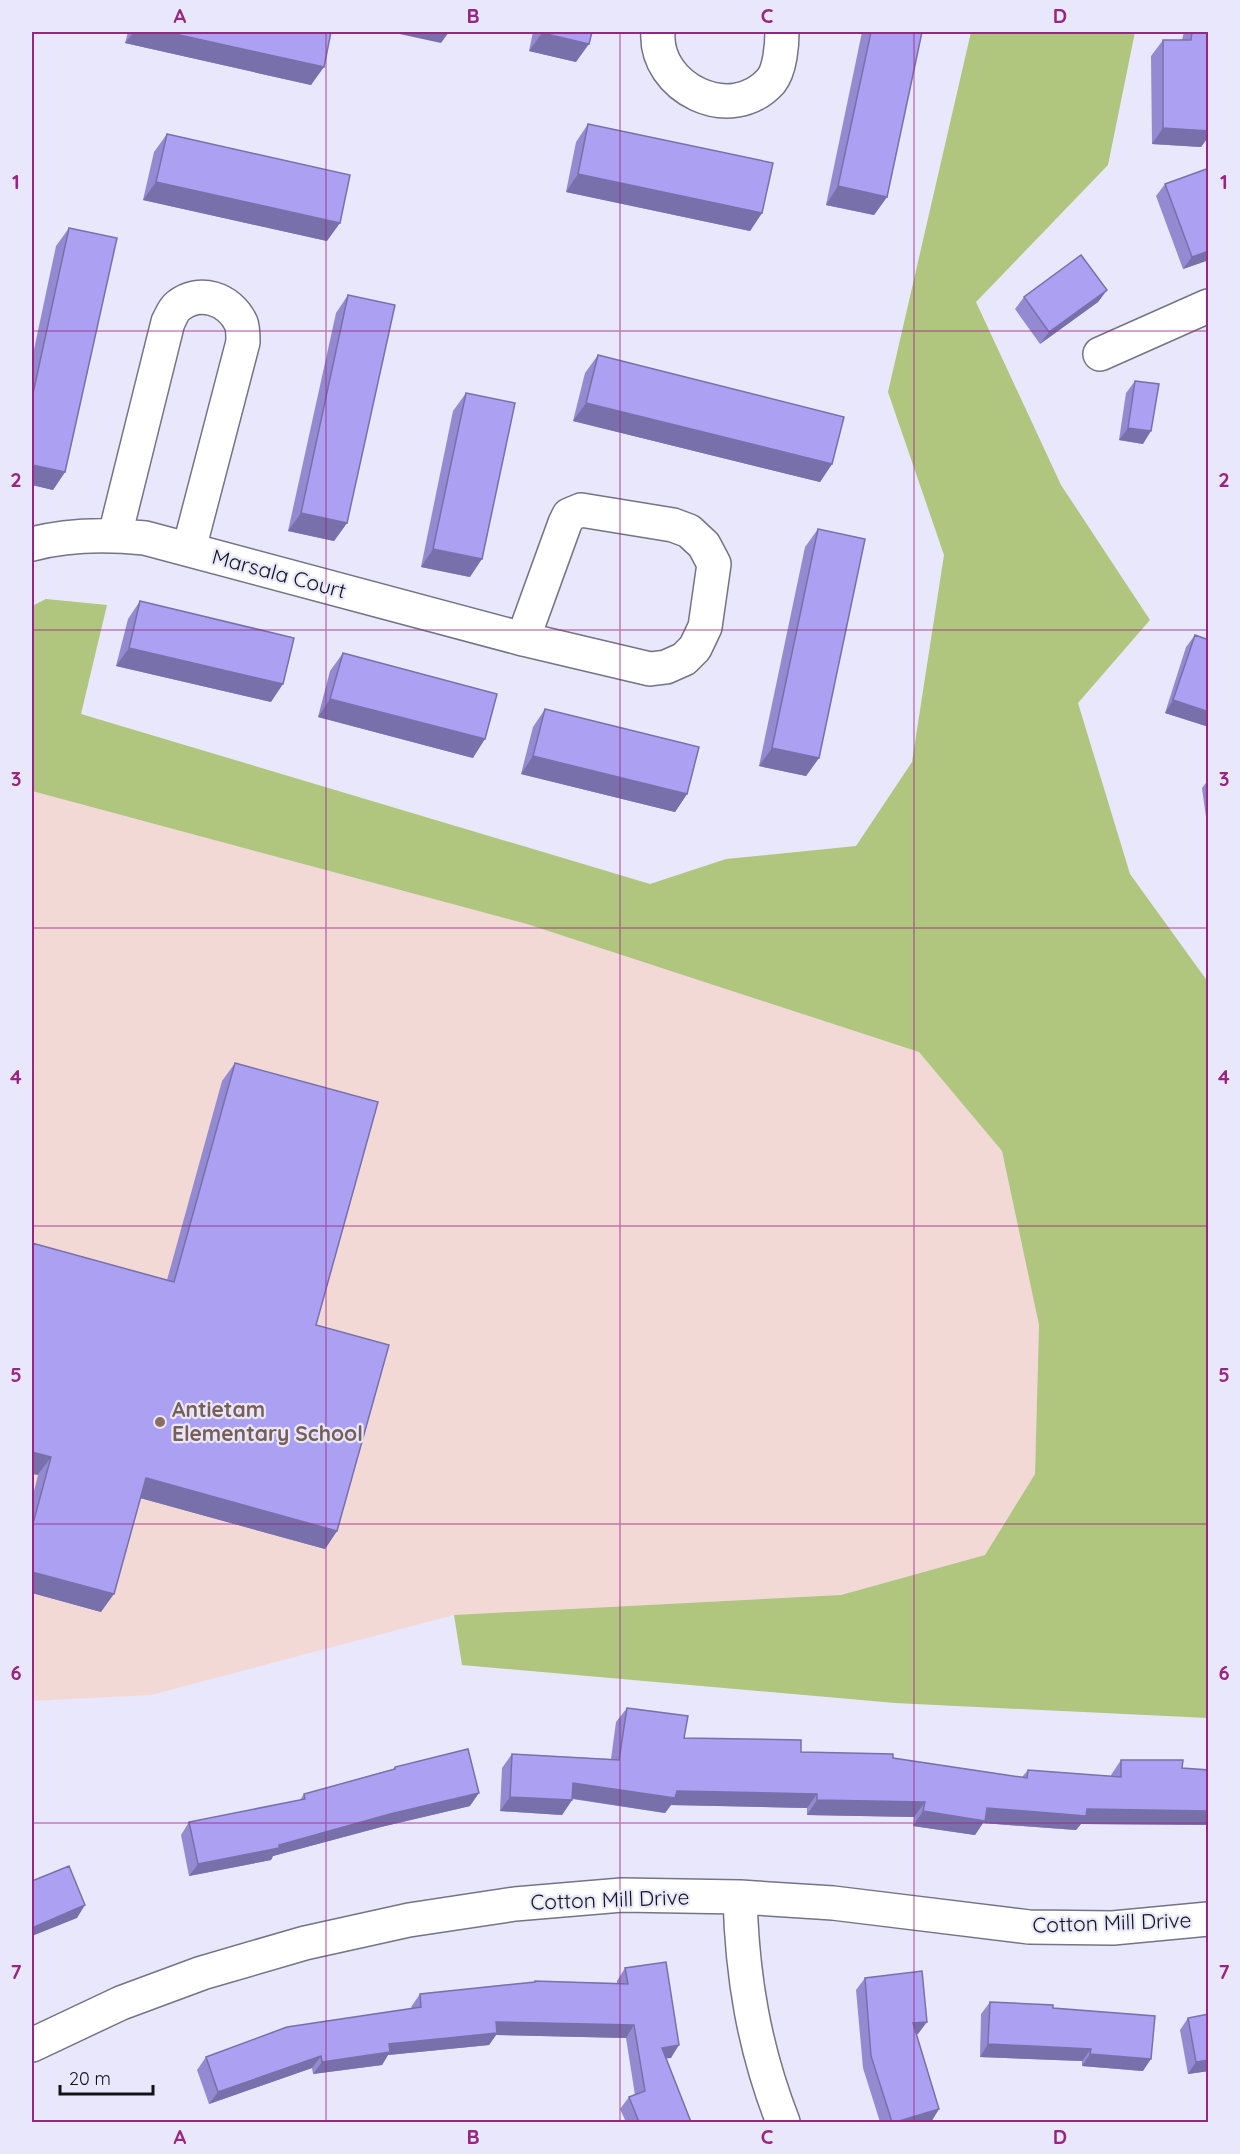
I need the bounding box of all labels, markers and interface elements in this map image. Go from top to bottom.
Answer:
text: A [174,3,187,28]
text: B [466,3,480,28]
text: C [761,3,774,28]
text: D [1053,3,1067,28]
text: 1 [12,169,20,194]
text: 1 [1220,169,1228,194]
text: 2 [10,467,22,492]
text: 2 [1218,467,1230,492]
street label: Marsala Court [209,543,349,603]
text: 3 [11,766,21,791]
text: 3 [1219,766,1229,791]
text: 4 [10,1064,22,1089]
text: 4 [1218,1064,1230,1089]
text: 5 [10,1362,22,1387]
text: 5 [1218,1362,1230,1387]
place label: Antietam Elementary School [172,1396,363,1446]
marker: Antietam Elementary School [153,1415,167,1429]
text: 6 [10,1660,22,1685]
text: 6 [1218,1660,1230,1685]
street label: Cotton Mill Drive [530,1883,690,1915]
street label: Cotton Mill Drive [1032,1906,1192,1938]
text: 7 [11,1959,22,1984]
text: 7 [1219,1959,1230,1984]
scale bar [60,2058,153,2096]
text: 20 m [69,2067,111,2090]
text: A [174,2124,187,2149]
text: B [466,2124,480,2149]
text: C [761,2124,774,2149]
text: D [1053,2124,1067,2149]

